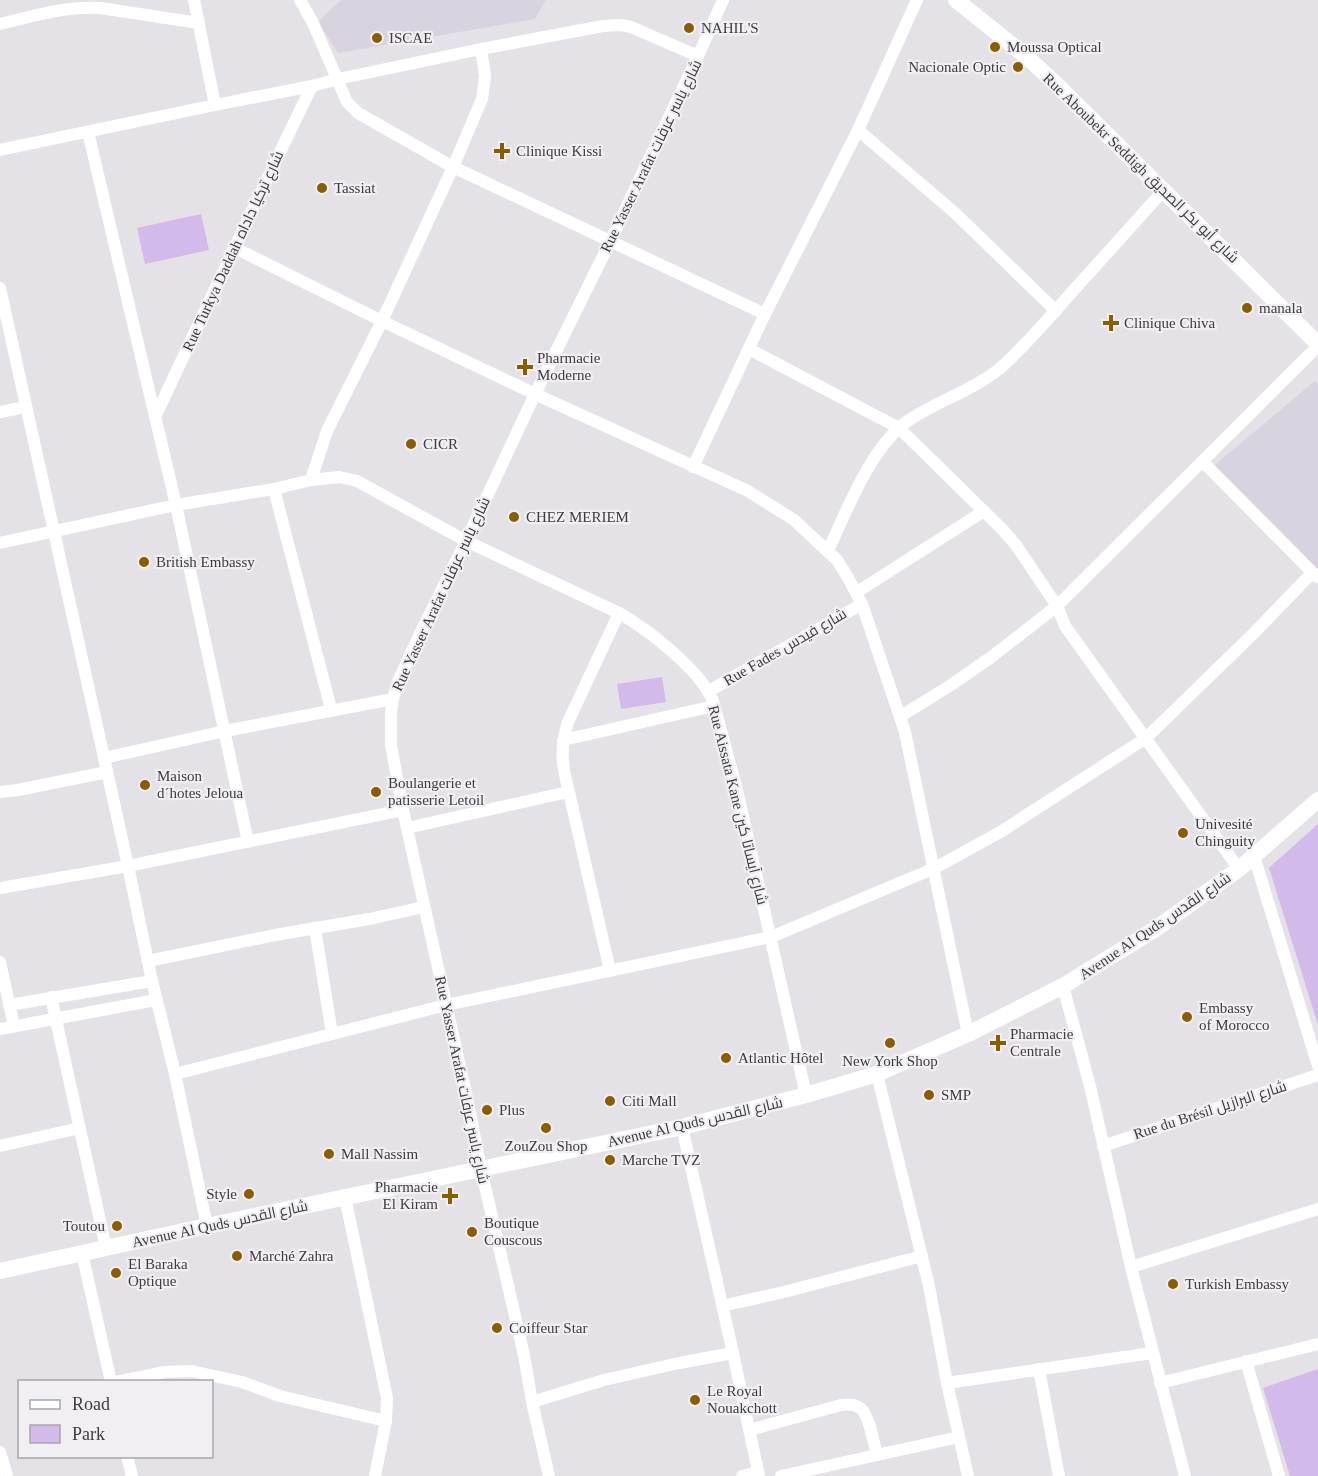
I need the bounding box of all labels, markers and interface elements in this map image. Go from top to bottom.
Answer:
place label: NAHIL'S [701,20,759,36]
marker: NAHIL'S [682,21,696,35]
place label: ISCAE [389,30,432,46]
marker: ISCAE [370,31,384,45]
place label: Moussa Optical [1007,39,1102,55]
marker: Moussa Optical [988,40,1002,54]
street label: Rue Yasser Arafat شارع ياسر عرفات [597,57,707,256]
place label: Nacionale Optic [908,59,1006,75]
marker: Nacionale Optic [1011,60,1025,74]
street label: Rue Aboubekr Seddigh شارع أبو بكر الصديق [1038,69,1243,268]
marker: Clinique Kissi [493,142,511,160]
place label: Clinique Kissi [516,143,602,159]
street label: Rue Turkya Daddah شارع تركيا داداه [179,148,289,355]
place label: Tassiat [334,180,376,196]
marker: Tassiat [315,181,329,195]
place label: manala [1259,300,1303,316]
marker: manala [1240,301,1254,315]
marker: Clinique Chiva [1102,314,1120,332]
place label: Clinique Chiva [1124,315,1216,331]
place label: Pharmacie Moderne [537,350,601,383]
marker: Pharmacie Moderne [518,360,532,374]
place label: CICR [423,436,458,452]
marker: CICR [404,437,418,451]
street label: Rue Yasser Arafat شارع ياسر عرفات [389,495,496,695]
place label: CHEZ MERIEM [526,509,629,525]
marker: CHEZ MERIEM [507,510,521,524]
place label: British Embassy [156,554,255,570]
marker: British Embassy [137,555,151,569]
street label: Rue Fades شارع فيدس [721,605,851,691]
street label: Rue Aissata Kane شارع آيساتا كين [703,704,771,907]
place label: Maison d´hotes Jeloua [157,768,244,801]
place label: Boulangerie et patisserie Letoil [388,775,484,808]
marker: Maison d´hotes Jeloua [138,778,152,792]
marker: Boulangerie et patisserie Letoil [369,785,383,799]
place label: Univesité Chinguity [1195,816,1256,849]
marker: Univesité Chinguity [1176,826,1190,840]
street label: Avenue Al Quds شارع القدس [1076,869,1236,985]
street label: Rue Yasser Arafat شارع ياسر عرفات [429,975,492,1186]
place label: Embassy of Morocco [1199,1000,1269,1033]
marker: Embassy of Morocco [1180,1010,1194,1024]
place label: Pharmacie Centrale [1010,1026,1074,1059]
marker: New York Shop [883,1036,897,1050]
marker: Pharmacie Centrale [991,1036,1005,1050]
place label: Atlantic Hôtel [738,1050,823,1066]
marker: Atlantic Hôtel [719,1051,733,1065]
place label: New York Shop [842,1053,938,1069]
street label: Rue du Brésil شارع البرازيل [1132,1078,1289,1145]
place label: SMP [941,1087,971,1103]
marker: SMP [922,1088,936,1102]
place label: Citi Mall [622,1093,677,1109]
marker: Citi Mall [603,1094,617,1108]
street label: Avenue Al Quds شارع القدس [606,1094,785,1153]
place label: Plus [499,1102,525,1118]
marker: Plus [480,1103,494,1117]
marker: ZouZou Shop [539,1121,553,1135]
place label: ZouZou Shop [505,1138,587,1154]
place label: Mall Nassim [341,1146,418,1162]
marker: Mall Nassim [322,1147,336,1161]
place label: Marche TVZ [622,1152,700,1168]
marker: Marche TVZ [603,1153,617,1167]
place label: Pharmacie El Kiram [375,1179,438,1212]
place label: Style [206,1186,237,1202]
marker: Style [242,1187,256,1201]
marker: Pharmacie El Kiram [443,1189,457,1203]
street label: Avenue Al Quds شارع القدس [131,1198,310,1253]
place label: Boutique Couscous [484,1215,543,1248]
place label: Toutou [63,1218,105,1234]
marker: Toutou [110,1219,124,1233]
marker: Boutique Couscous [465,1225,479,1239]
place label: Marché Zahra [249,1248,334,1264]
marker: Marché Zahra [230,1249,244,1263]
place label: El Baraka Optique [128,1256,188,1289]
marker: El Baraka Optique [109,1266,123,1280]
place label: Turkish Embassy [1185,1276,1290,1292]
marker: Turkish Embassy [1166,1277,1180,1291]
place label: Coiffeur Star [509,1320,587,1336]
marker: Coiffeur Star [490,1321,504,1335]
legend [18,1380,213,1458]
place label: Le Royal Nouakchott [707,1383,778,1416]
marker: Le Royal Nouakchott [688,1393,702,1407]
text: Road [72,1394,110,1414]
text: Park [72,1424,105,1444]

